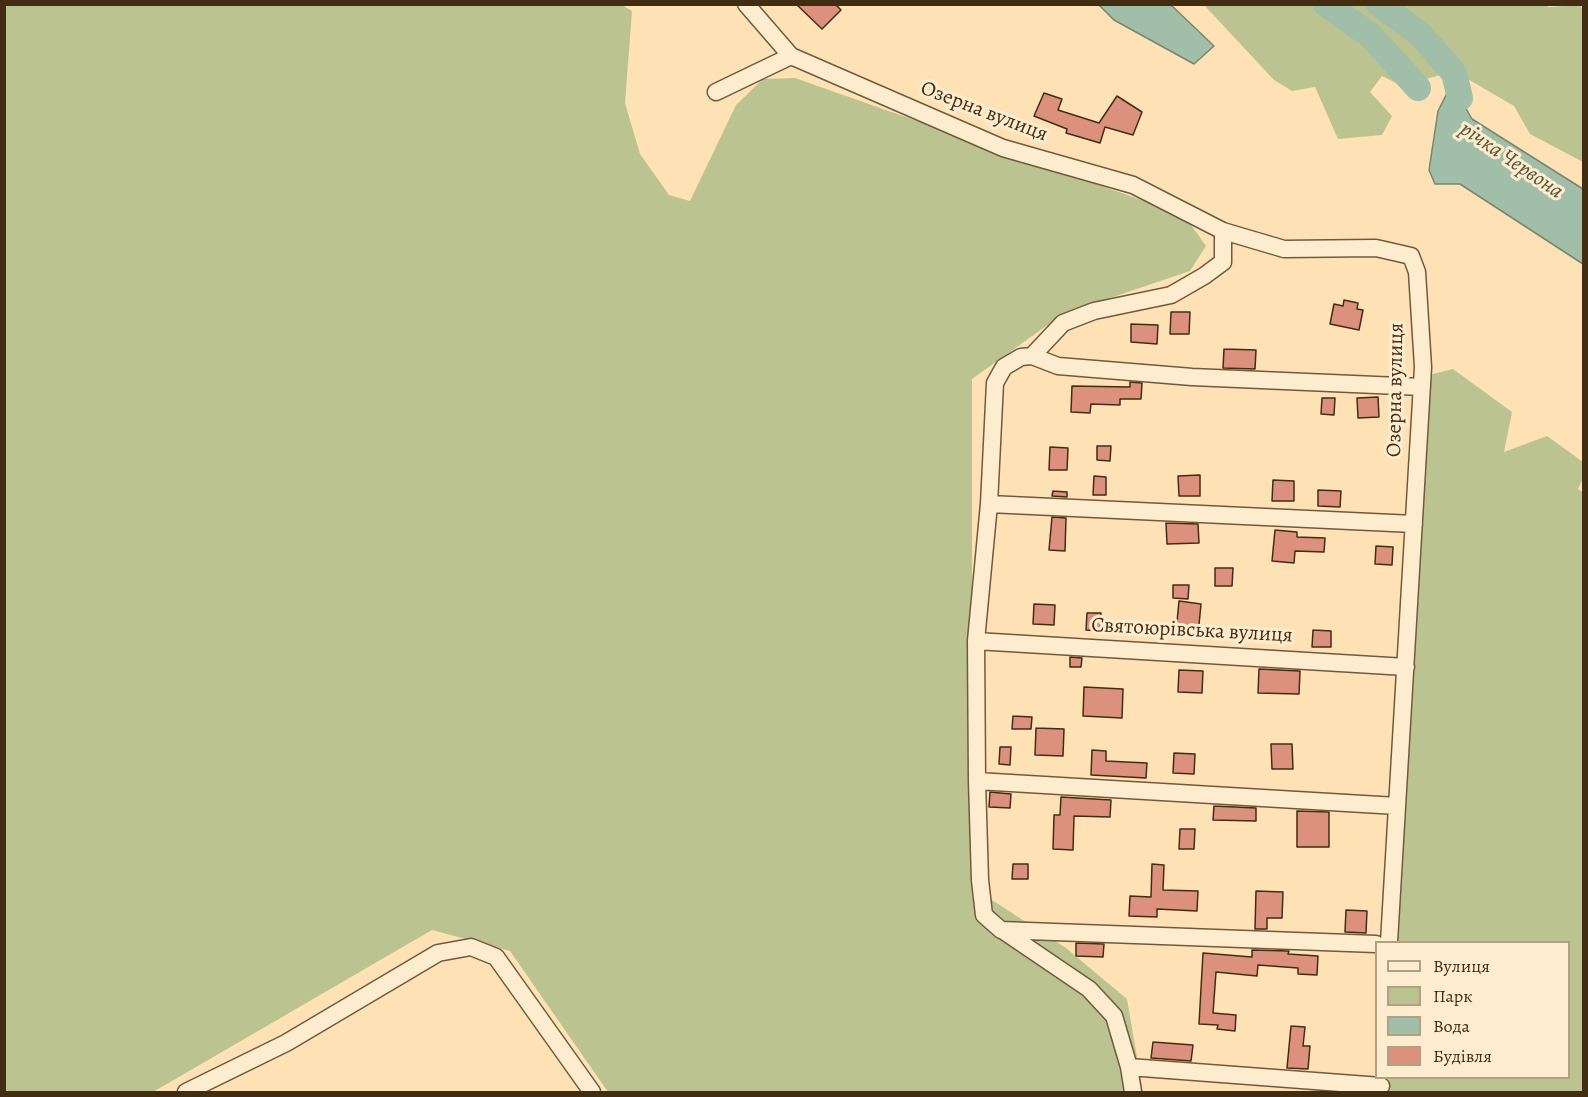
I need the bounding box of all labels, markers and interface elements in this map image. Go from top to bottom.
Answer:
street label: Озерна вулиця [917,76,1051,148]
water label: річка Червона [1454,117,1568,205]
street label: Озерна вулиця [1382,323,1410,457]
street label: Святоюрівська вулиця [1091,613,1293,649]
legend [1375,941,1570,1079]
text: Вулиця [1433,954,1490,978]
text: Парк [1433,984,1473,1008]
text: Вода [1433,1014,1470,1038]
text: Будівля [1433,1044,1492,1068]

